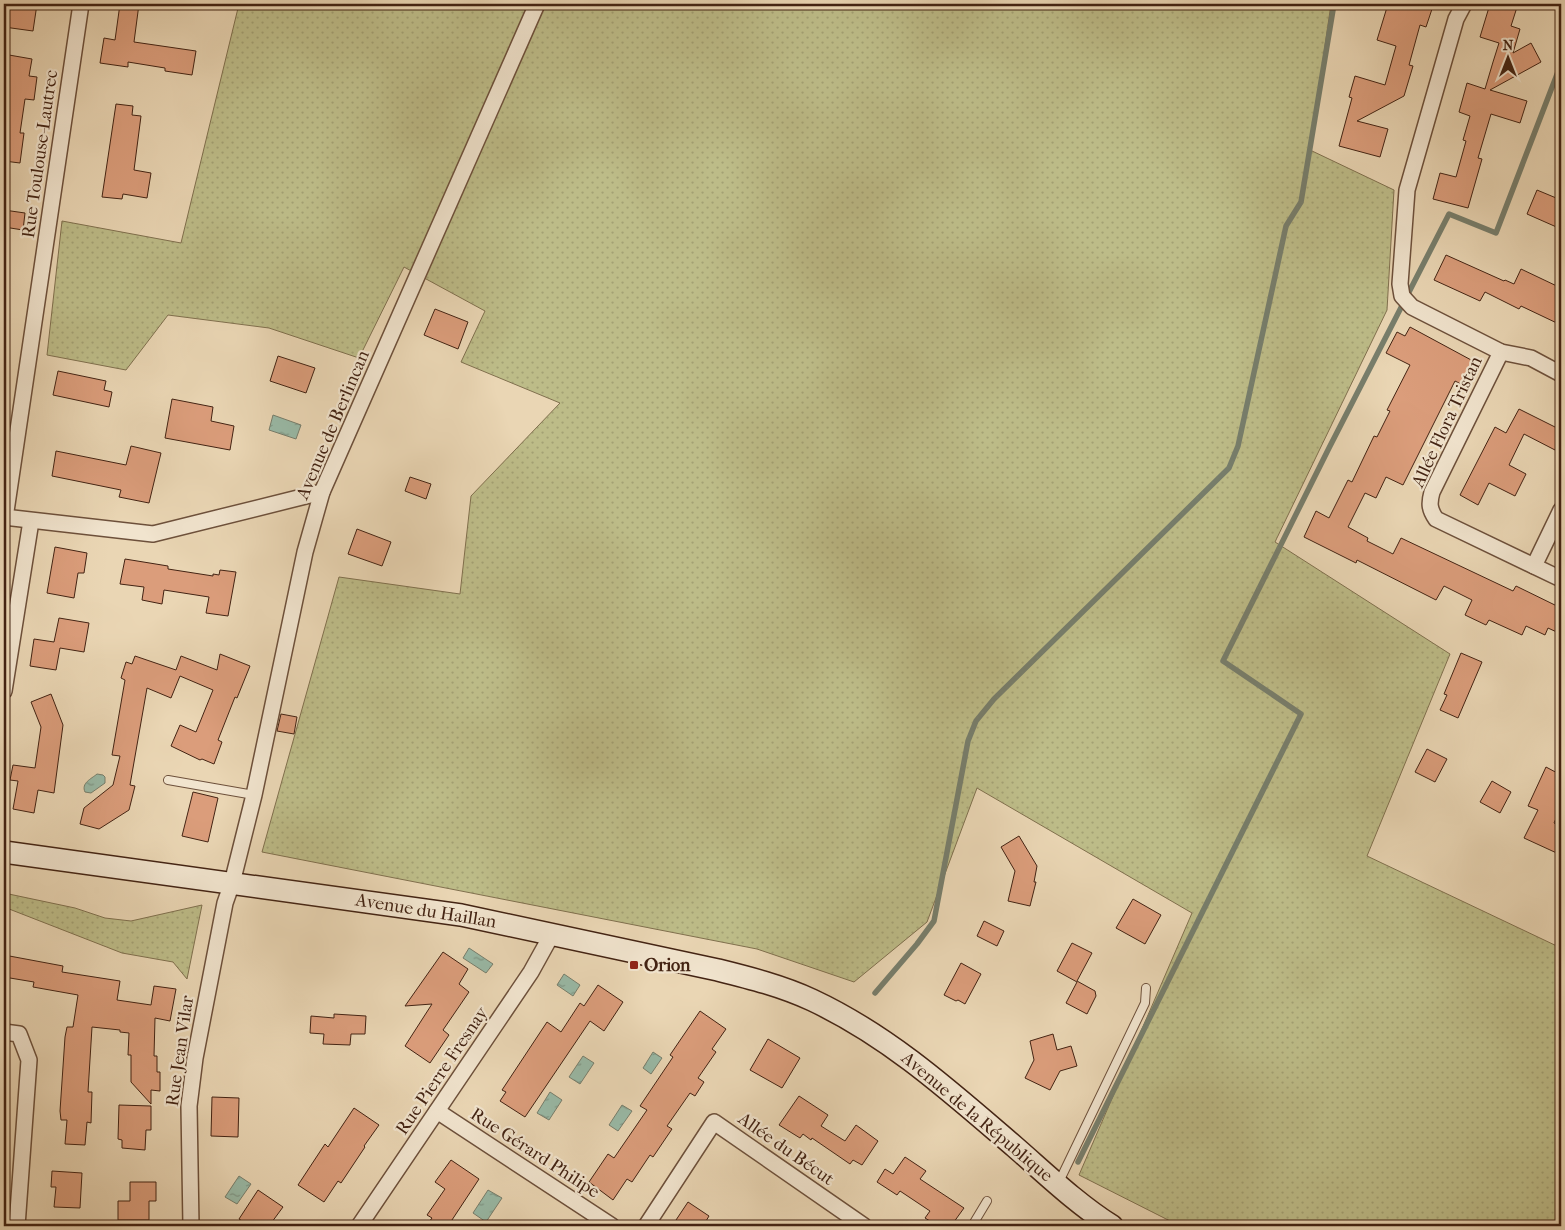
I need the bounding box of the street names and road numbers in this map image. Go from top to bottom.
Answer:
street label: Rue Toulouse-Lautrec [18,69,62,239]
street label: Avenue de Berlincan [292,347,374,504]
street label: Allée Flora Tristan [1407,353,1487,492]
street label: Avenue du Haillan [353,889,498,933]
street label: Rue Jean Vilar [162,994,198,1108]
street label: Rue Pierre Fresnay [392,1002,493,1139]
street label: Avenue de la République [896,1047,1057,1186]
street label: Rue Gérard Philipe [467,1103,604,1203]
street label: Allée du Bécut [733,1108,838,1190]

